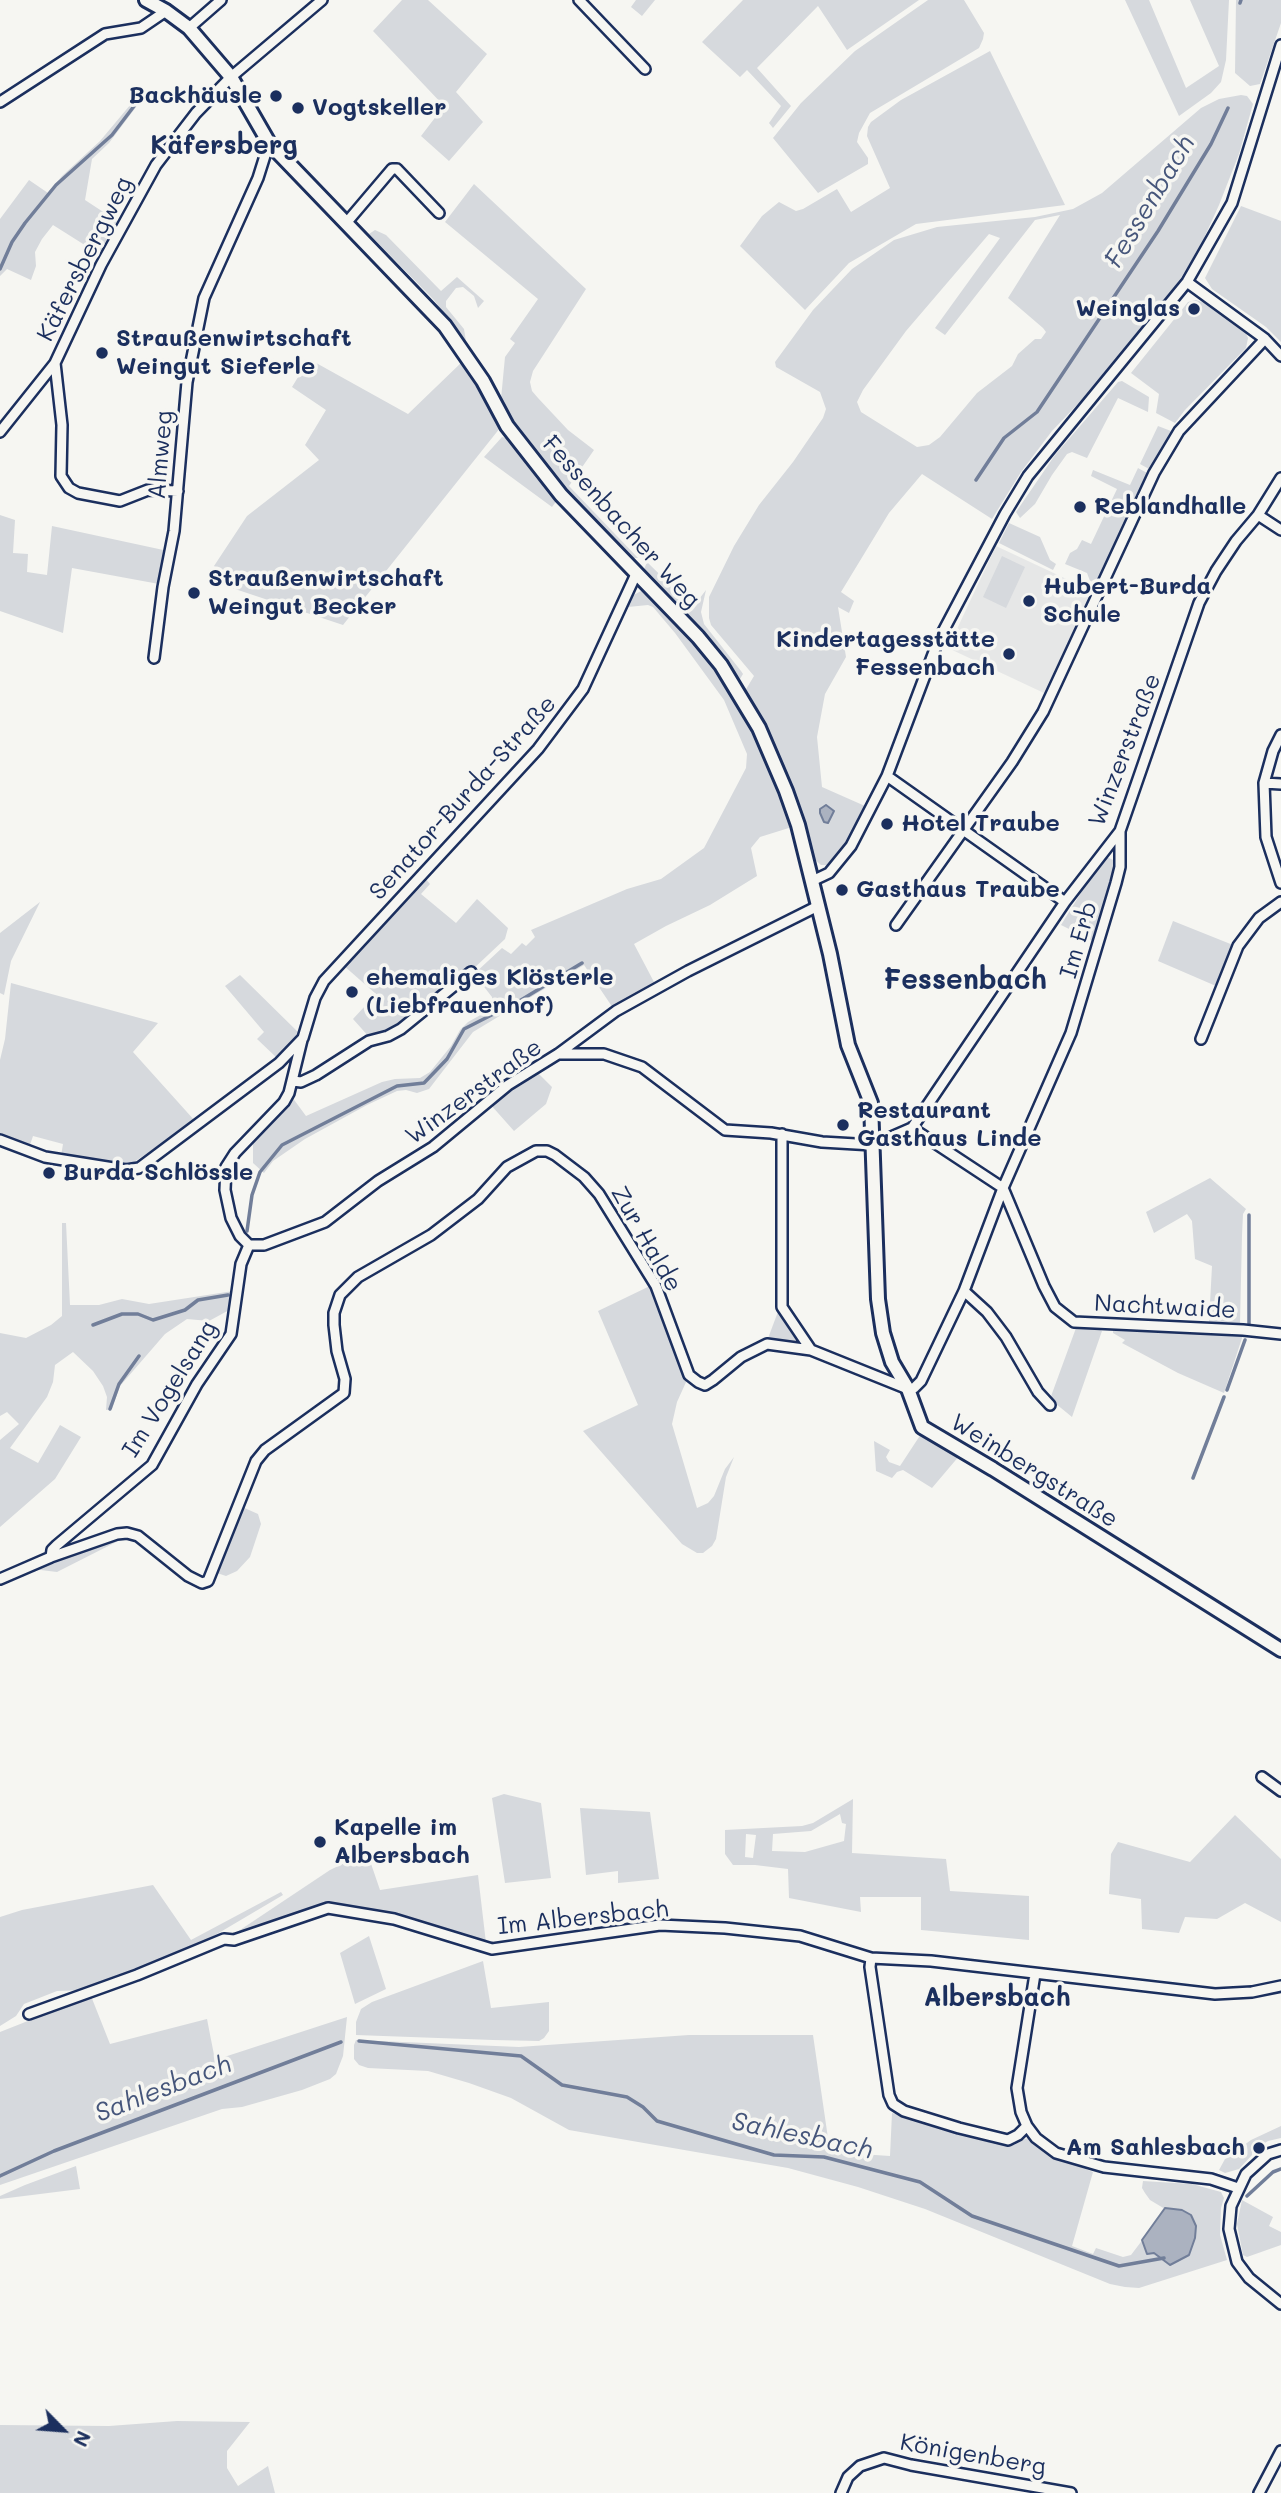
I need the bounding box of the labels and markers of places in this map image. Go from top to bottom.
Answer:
place label: Backhäusle [128,82,262,110]
marker: Backhäusle [268,88,284,104]
place label: Vogtskeller [312,94,447,122]
marker: Vogtskeller [290,100,306,116]
place label: Weinglas [1076,295,1180,323]
marker: Weinglas [1186,301,1202,317]
place label: Straußenwirtschaft Weingut Sieferle [116,325,352,381]
marker: Straußenwirtschaft Weingut Sieferle [94,345,110,361]
place label: Reblandhalle [1094,493,1246,521]
marker: Reblandhalle [1072,499,1088,515]
place label: Straußenwirtschaft Weingut Becker [208,565,444,621]
place label: Hubert-Burda Schule [1043,573,1211,629]
marker: Straußenwirtschaft Weingut Becker [186,585,202,601]
marker: Hubert-Burda Schule [1021,593,1037,609]
place label: Kindertagesstätte Fessenbach [776,626,995,682]
marker: Kindertagesstätte Fessenbach [1001,646,1017,662]
place label: Hotel Traube [901,810,1060,838]
marker: Hotel Traube [879,816,895,832]
place label: Gasthaus Traube [856,876,1060,904]
marker: Gasthaus Traube [834,882,850,898]
place label: ehemaliges Klösterle (Liebfrauenhof) [366,964,613,1020]
marker: ehemaliges Klösterle (Liebfrauenhof) [344,984,360,1000]
place label: Restaurant Gasthaus Linde [857,1097,1041,1153]
marker: Restaurant Gasthaus Linde [835,1117,851,1133]
place label: Burda Schlössle [63,1159,253,1187]
marker: Burda Schlössle [41,1165,57,1181]
place label: Kapelle im Albersbach [334,1814,470,1870]
marker: Kapelle im Albersbach [312,1834,328,1850]
place label: Am Sahlesbach [1066,2134,1245,2162]
marker: Am Sahlesbach [1251,2140,1267,2156]

